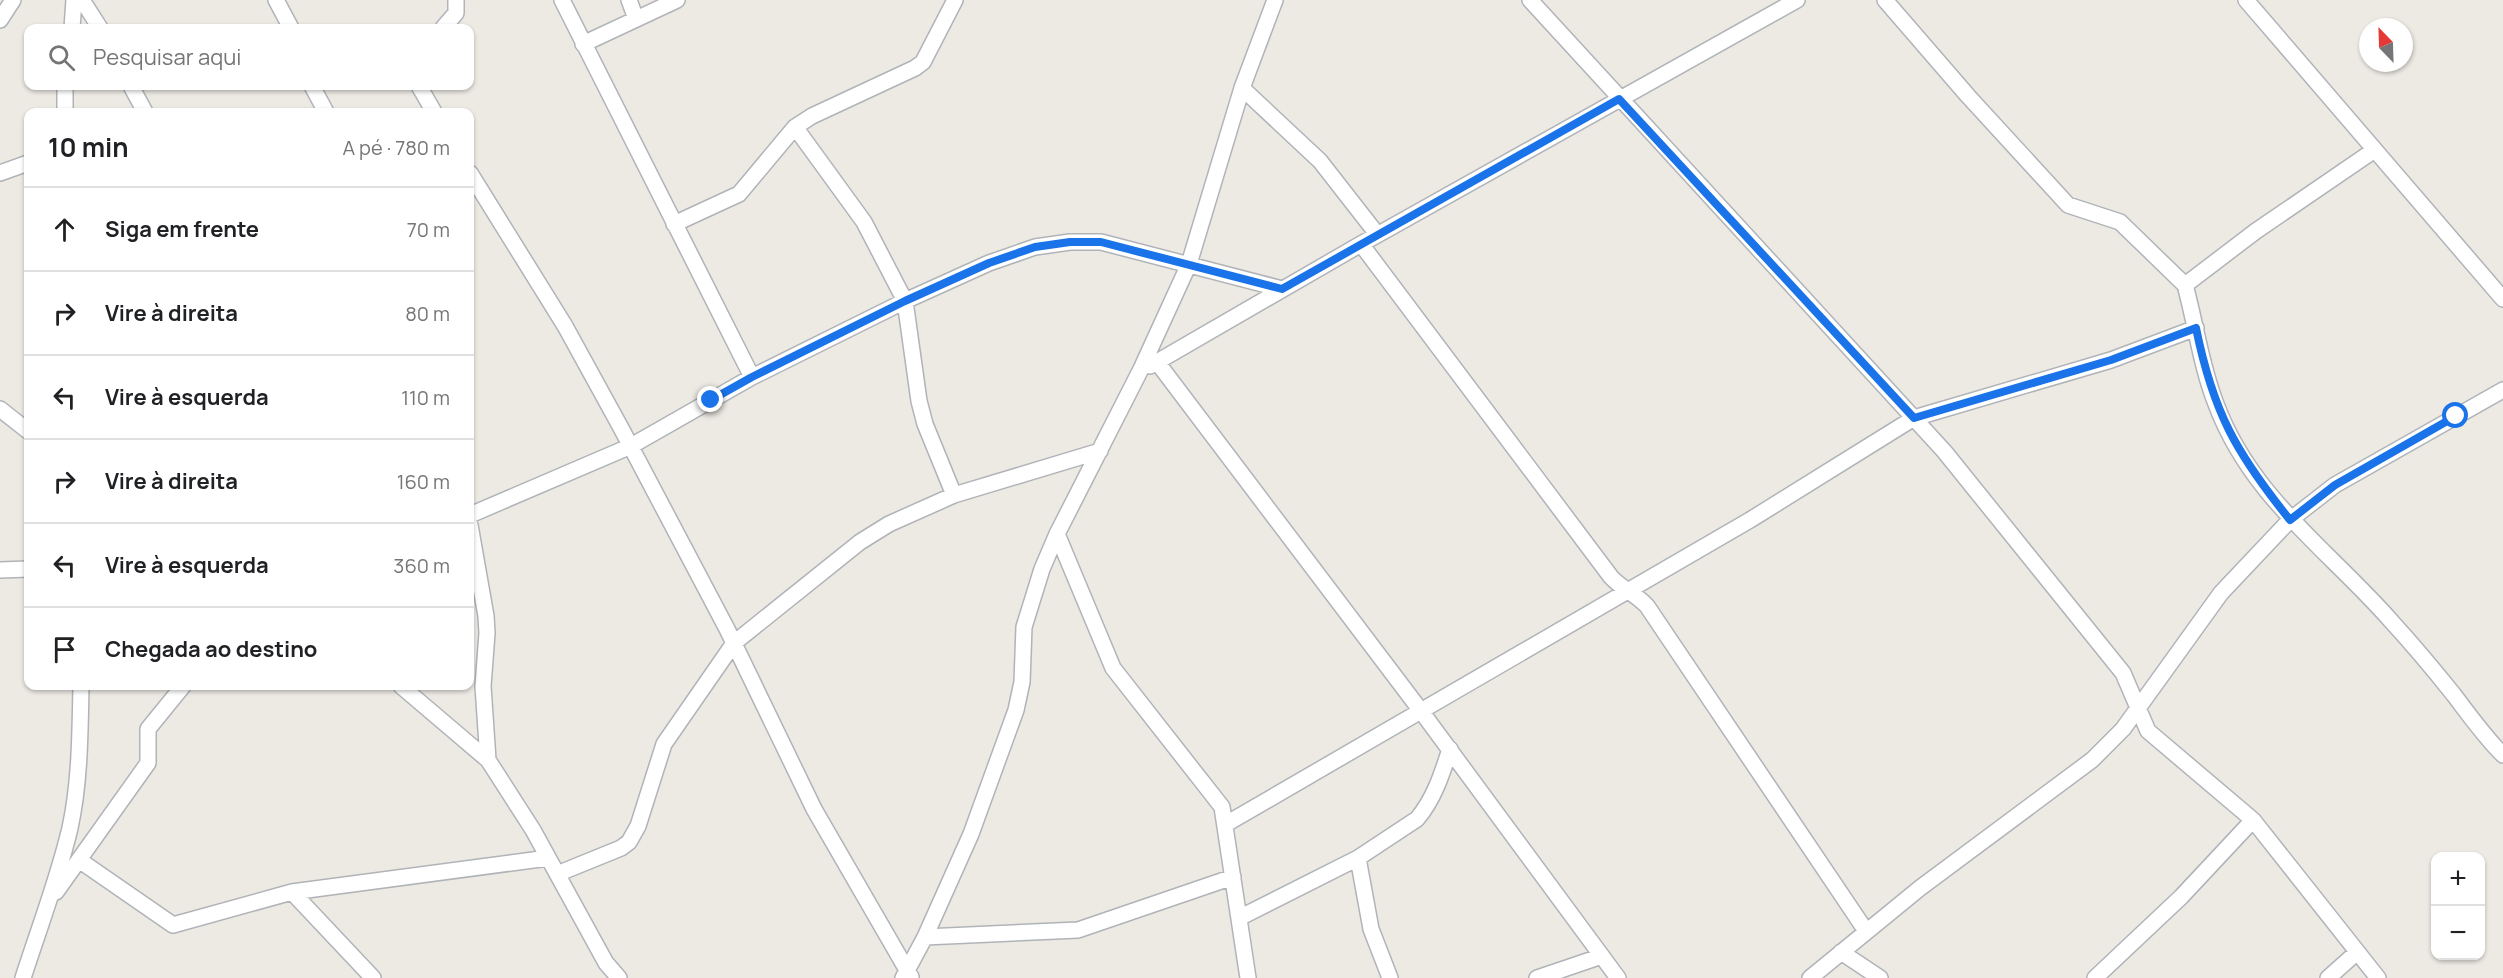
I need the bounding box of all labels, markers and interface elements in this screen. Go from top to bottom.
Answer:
north arrow [2359,18,2413,72]
search box [24,24,474,90]
icon: search [45,41,78,74]
text: Pesquisar aqui [93,42,241,72]
text: 10 min [48,129,129,165]
text: A pé · 780 m [342,134,450,161]
icon: ahead [48,213,81,246]
text: Siga em frente [105,214,259,244]
text: 70 m [407,216,450,243]
icon: right [48,297,81,330]
text: Vire à direita [105,298,238,328]
text: 80 m [405,300,450,327]
icon: left [48,381,81,414]
text: Vire à esquerda [105,382,269,412]
text: 110 m [401,384,450,411]
route end [697,386,723,412]
route start [2442,402,2468,428]
icon: right [48,465,81,498]
text: Vire à direita [105,466,238,496]
text: 160 m [397,468,450,495]
icon: left [48,549,81,582]
text: Vire à esquerda [105,550,269,580]
text: 360 m [393,552,450,579]
icon: arrive [48,633,81,666]
text: Chegada ao destino [105,634,317,664]
map controls [2431,852,2485,960]
button: + [2431,852,2485,906]
button: − [2431,906,2485,960]

